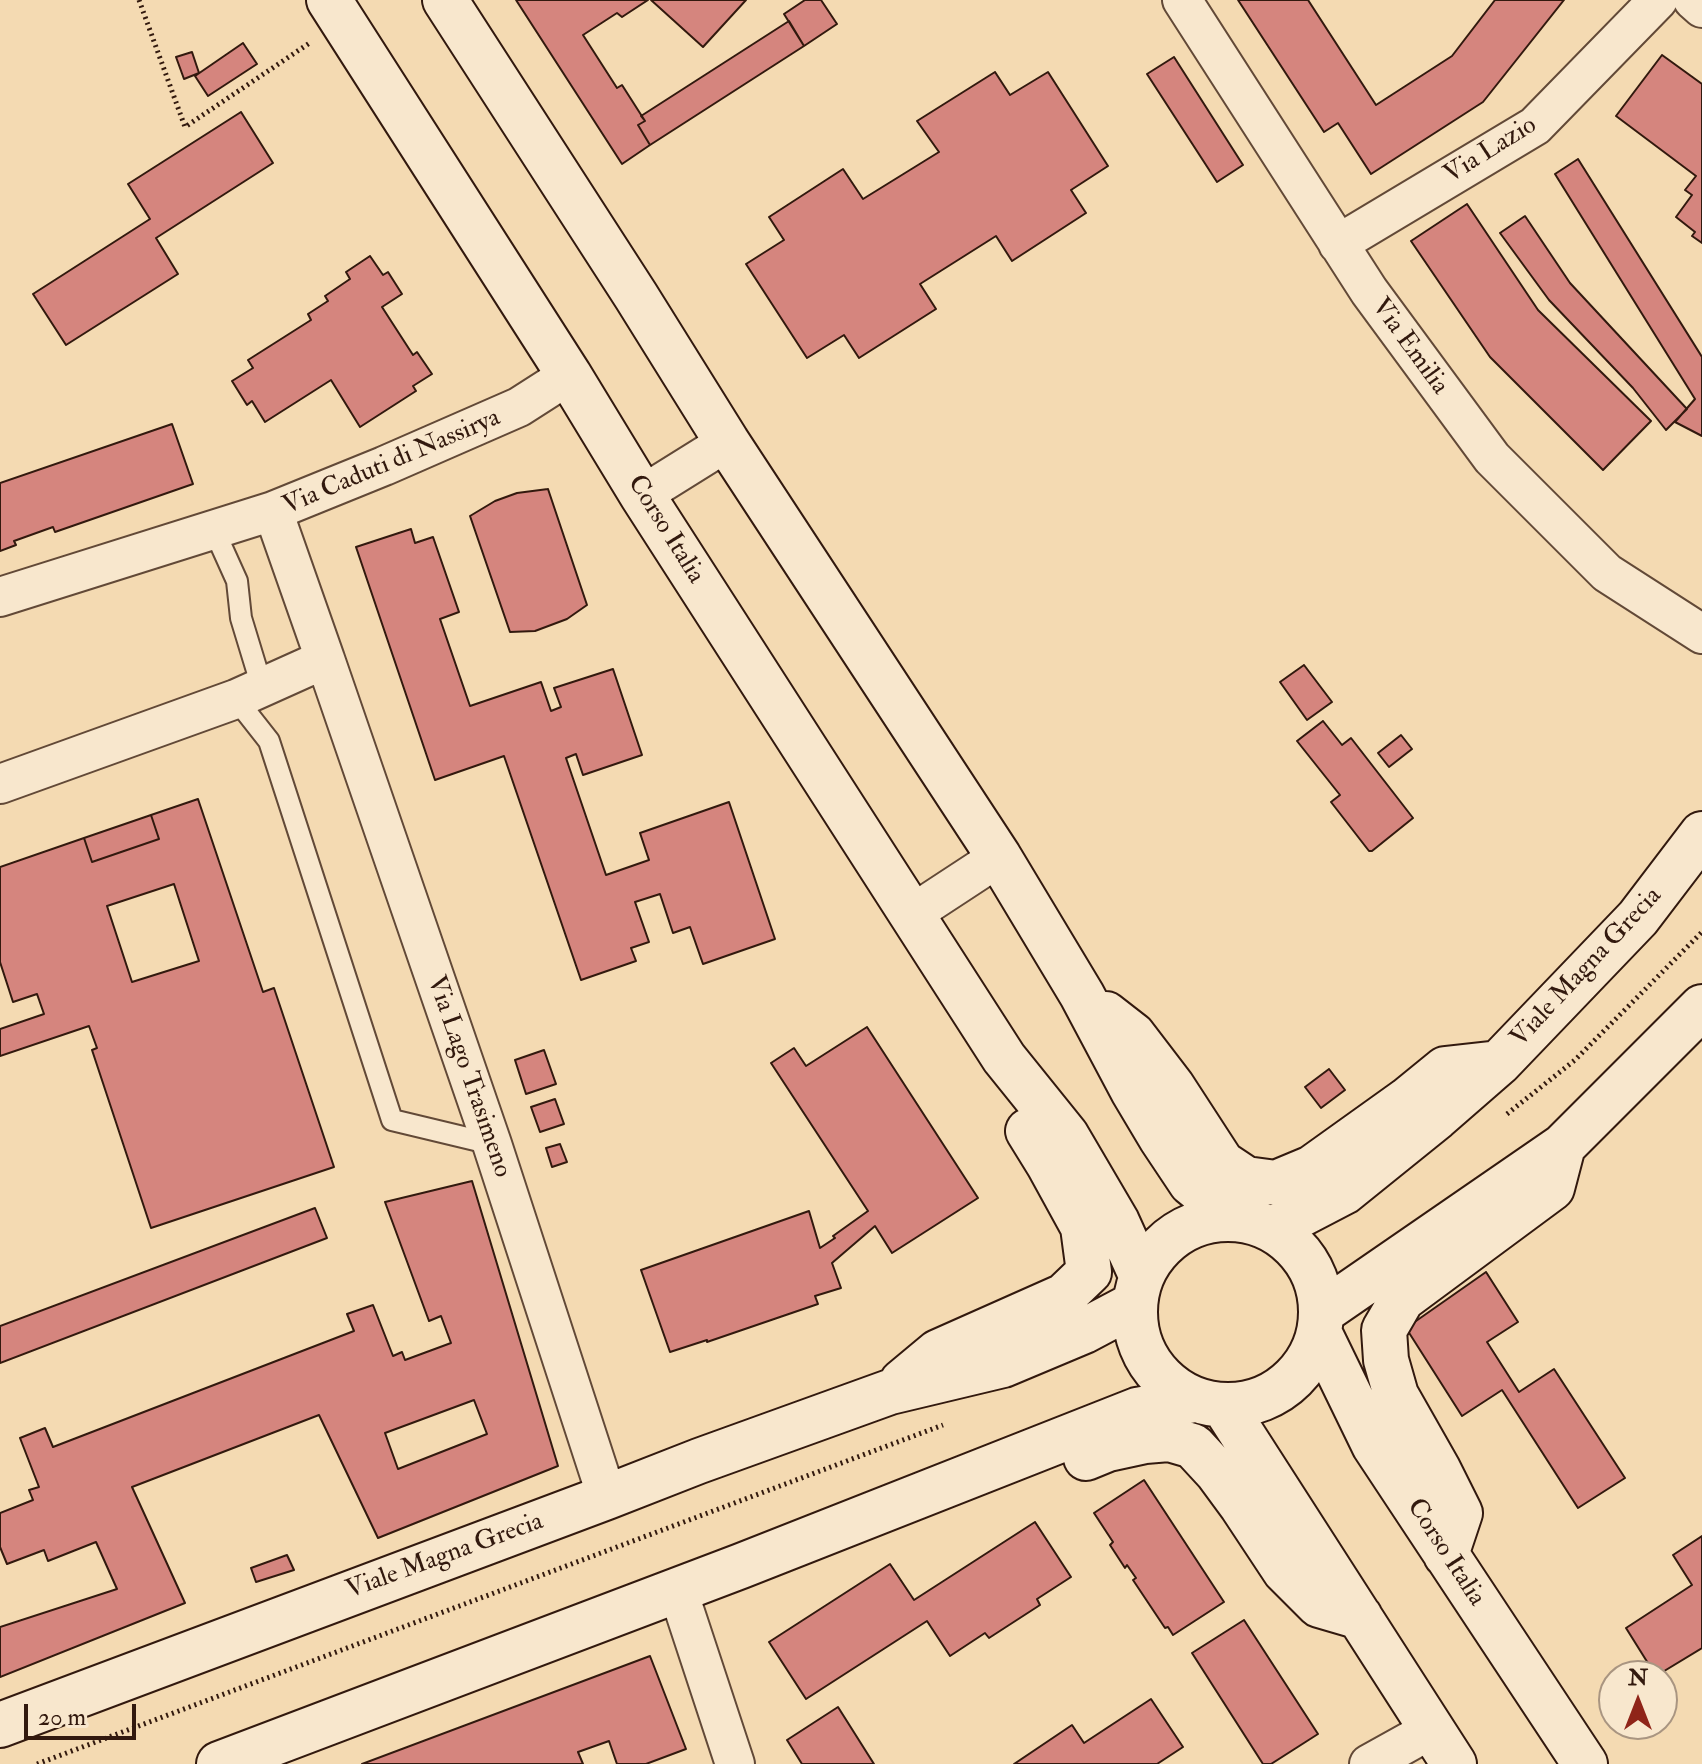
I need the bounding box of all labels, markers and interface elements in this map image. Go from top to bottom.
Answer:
street label: Via Lazio [1439,111,1543,191]
street label: Via Emilia [1364,293,1454,401]
street label: Via Caduti di Nassirya [279,403,505,523]
street label: Corso Italia [620,470,710,590]
street label: Viale Magna Grecia [1505,882,1669,1054]
street label: Via Lago Trasimeno [419,972,517,1182]
street label: Corso Italia [1399,1493,1491,1613]
street label: Viale Magna Grecia [342,1507,548,1607]
north arrow [1598,1660,1678,1740]
text: N [1628,1664,1648,1692]
scale bar [28,1688,140,1738]
text: 20 m [38,1702,86,1733]

